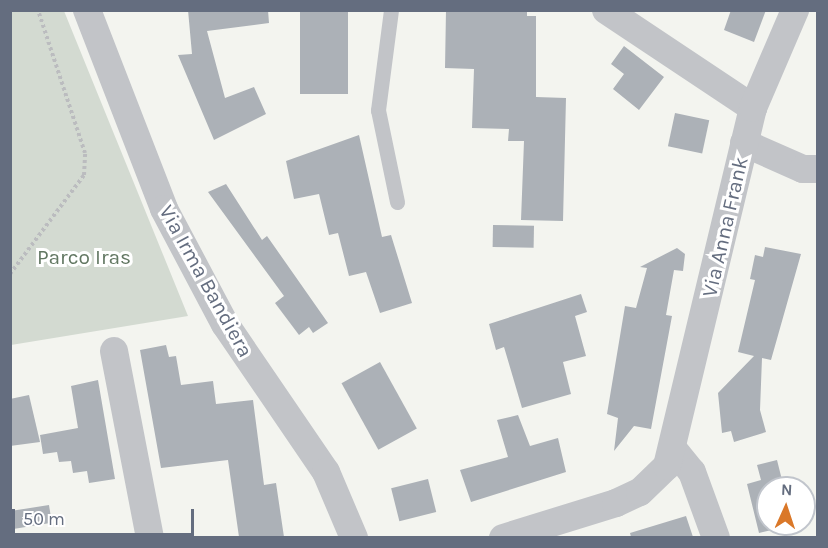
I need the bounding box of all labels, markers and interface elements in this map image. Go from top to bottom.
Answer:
street label: Via Anna Frank [697,154,753,300]
street label: Via Irma Bandiera [154,200,258,362]
park label: Parco Iras [37,244,131,270]
north arrow [756,476,816,536]
text: N [781,480,793,499]
scale bar [15,497,196,535]
text: 50 m [23,508,65,530]

